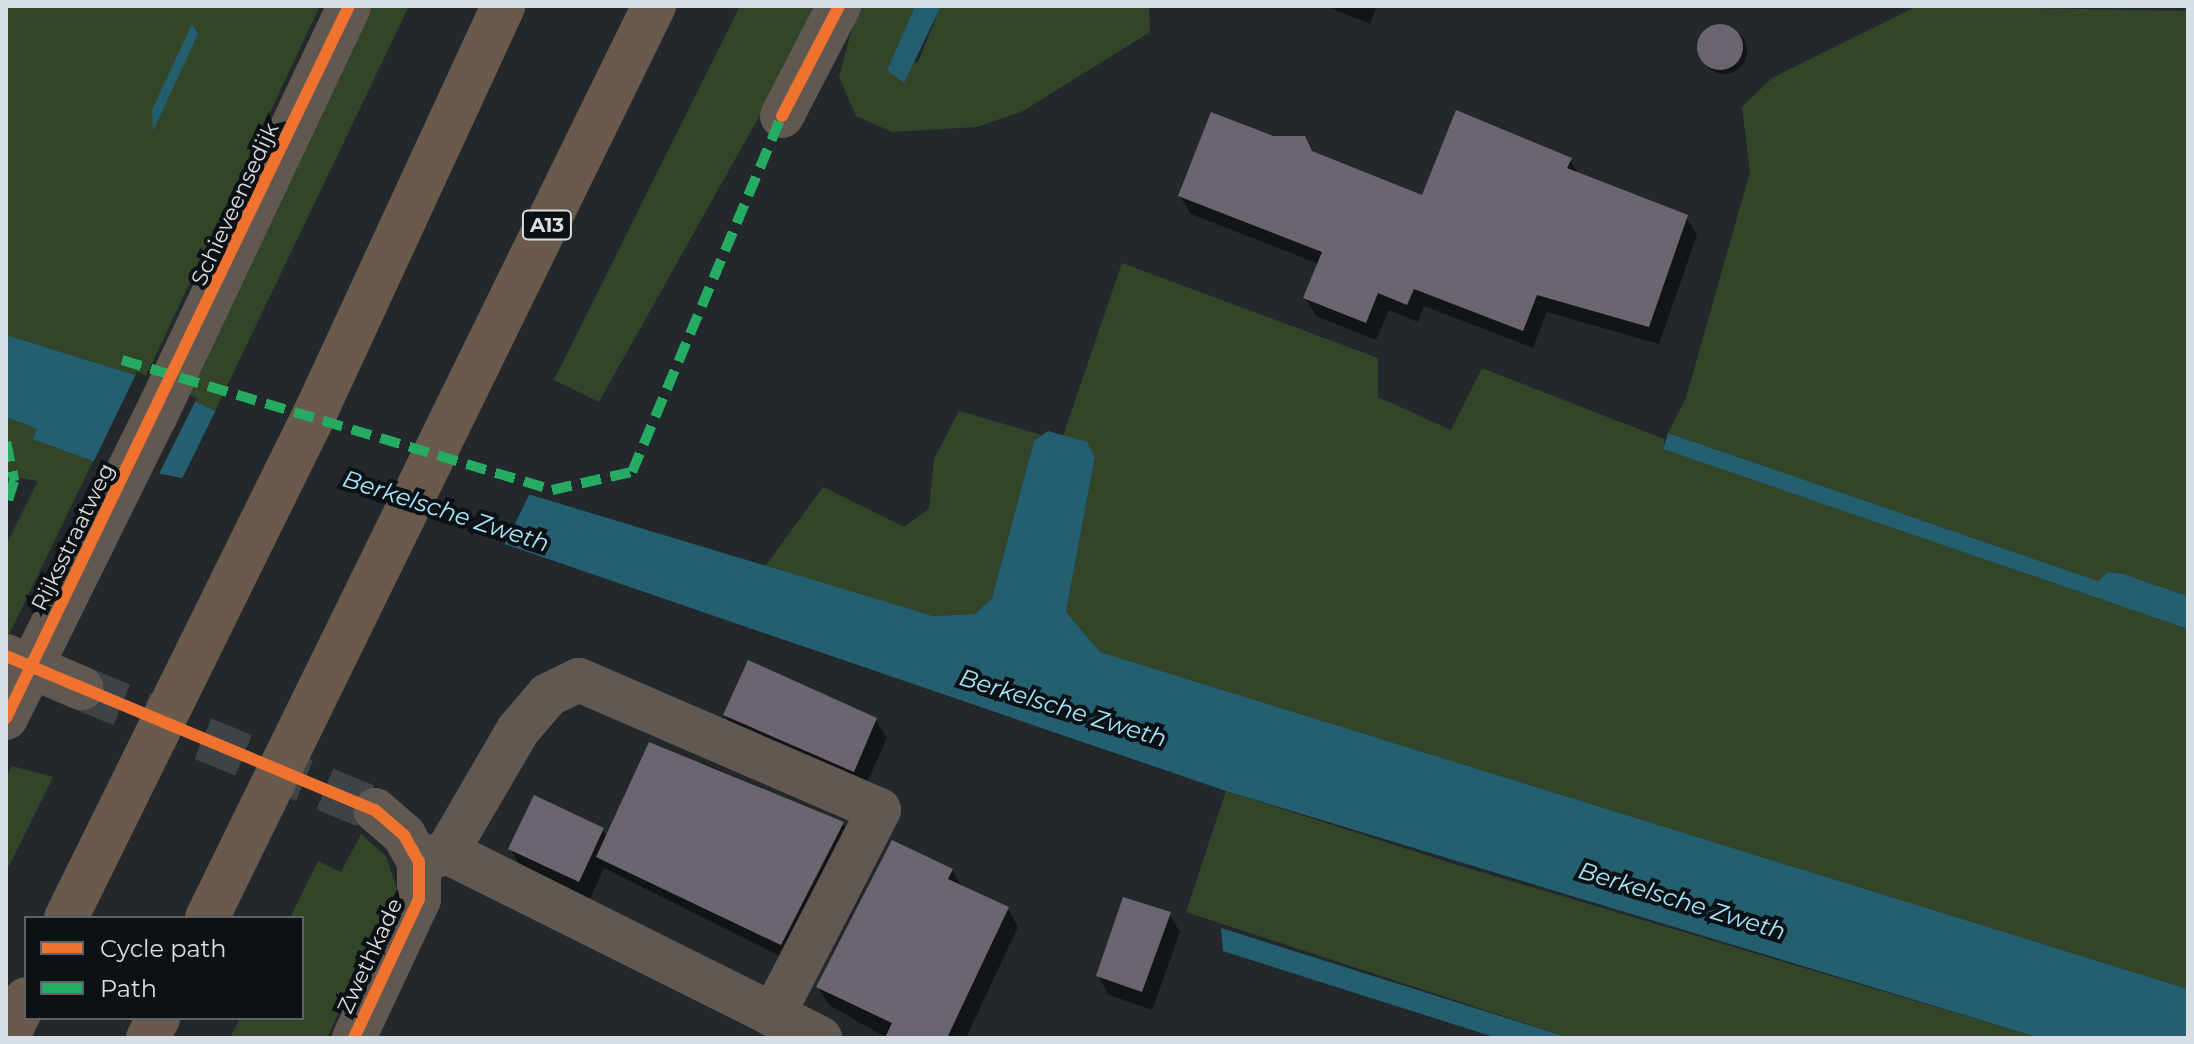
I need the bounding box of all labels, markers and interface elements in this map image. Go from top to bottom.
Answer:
street label: Schieveensedijk [186,118,284,290]
road number: A13 [521,209,573,241]
street label: Rijksstraatweg [26,459,120,615]
water label: Berkelsche Zweth [339,464,553,558]
water label: Berkelsche Zweth [956,663,1170,753]
water label: Berkelsche Zweth [1575,856,1789,946]
street label: Zwethkade [332,894,408,1018]
legend [24,916,304,1020]
text: Cycle path [100,934,227,963]
text: Path [100,974,157,1003]

